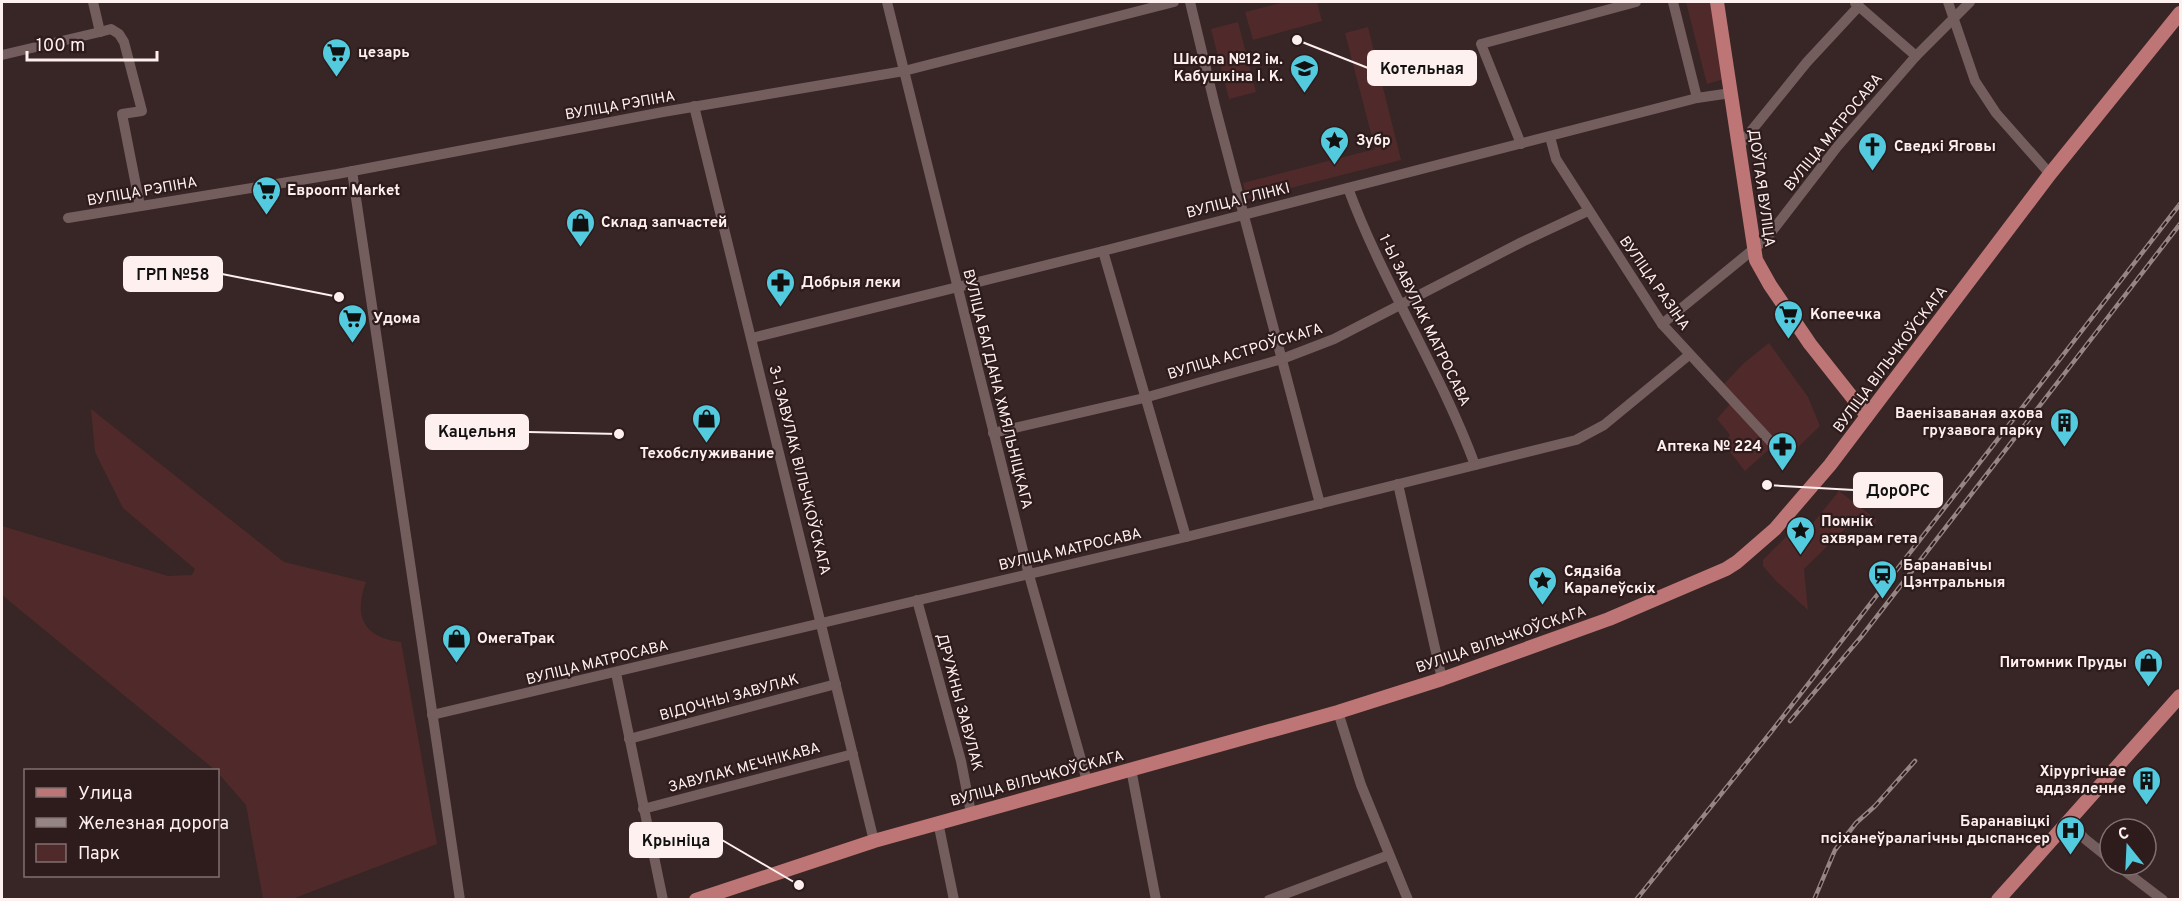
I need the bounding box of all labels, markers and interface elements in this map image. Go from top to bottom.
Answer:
scale bar [27,24,158,62]
text: 100 m [36,35,85,58]
supermarket icon: цезарь [321,36,353,78]
place label: цезарь [358,44,410,63]
place label: Школа №12 ім. Кабушкіна І. К. [1173,51,1283,87]
callout: Котельная [1368,51,1476,85]
school or university icon: Школа №12 ім. Кабушкіна І. К. [1288,52,1320,94]
text: Котельная [1380,60,1464,80]
street label: ВУЛІЦА МАТРОСАВА [1781,70,1887,196]
street label: ВУЛІЦА РЭПІНА [564,87,677,126]
place icon: Зубр [1319,124,1351,166]
street label: ДОЎГАЯ ВУЛІЦА [1743,128,1780,248]
church icon: Сведкі Яговы [1857,130,1889,172]
place label: Зубр [1356,132,1391,151]
place label: Сведкі Яговы [1894,138,1996,157]
street label: ВУЛІЦА РЭПІНА [86,173,199,212]
supermarket icon: Евроопт Market [250,174,282,216]
street label: ВУЛІЦА ГЛІНКІ [1185,179,1292,223]
place label: Евроопт Market [287,182,400,201]
shop icon: Склад запчастей [564,206,596,248]
place label: Склад запчастей [601,214,727,233]
street label: 1-Ы ЗАВУЛАК МАТРОСАВА [1374,231,1474,410]
street label: ВУЛІЦА РАЗІНА [1614,233,1693,335]
callout: ГРП №58 [124,257,222,291]
text: ГРП №58 [136,266,210,286]
pharmacy icon: Добрыя леки [764,266,796,308]
street label: ВУЛІЦА БАГДАНА ХМЯЛЬНІЦКАГА [957,267,1036,511]
place label: Добрыя леки [801,274,901,293]
street label: ВУЛІЦА ВІЛЬЧКОЎСКАГА [1828,282,1953,437]
supermarket icon: Копеечка [1773,298,1805,340]
supermarket icon: Удома [336,302,368,344]
place label: Копеечка [1810,306,1881,325]
place label: Удома [373,310,420,329]
street label: ВУЛІЦА АСТРОЎСКАГА [1165,318,1325,385]
street label: 3-І ЗАВУЛАК ВІЛЬЧКОЎСКАГА [763,363,836,577]
shop icon: Техобслуживание [691,402,723,444]
place label: Ваенізаваная ахова грузавога парку [1895,405,2043,441]
building icon: Ваенізаваная ахова грузавога парку [2048,406,2080,448]
callout: Кацельня [426,415,528,449]
text: Кацельня [438,423,516,443]
pharmacy icon: Аптека № 224 [1767,430,1799,472]
place label: Аптека № 224 [1657,438,1762,457]
place label: Техобслуживание [640,445,774,464]
callout: ДорОРС [1854,473,1942,507]
text: ДорОРС [1866,482,1930,502]
place label: Помнік ахвярам гета [1821,513,1918,549]
place icon: Помнік ахвярам гета [1784,514,1816,556]
street label: ВУЛІЦА МАТРОСАВА [997,525,1144,576]
place label: Баранавічы Цэнтральныя [1903,557,2005,593]
station icon: Баранавічы Цэнтральныя [1866,558,1898,600]
place label: Сядзіба Каралеўскіх [1564,563,1656,599]
place icon: Сядзіба Каралеўскіх [1527,564,1559,606]
street label: ВУЛІЦА ВІЛЬЧКОЎСКАГА [1413,600,1589,679]
shop icon: ОмегаТрак [440,622,472,664]
place label: ОмегаТрак [477,630,555,649]
street label: ДРУЖНЫ ЗАВУЛАК [931,631,986,774]
street label: ВУЛІЦА МАТРОСАВА [524,637,671,690]
shop icon: Питомник Пруды [2132,646,2164,688]
place label: Питомник Пруды [1999,654,2127,673]
street label: ВІДОЧНЫ ЗАВУЛАК [658,671,801,726]
street label: ЗАВУЛАК МЕЧНІКАВА [666,739,822,798]
street label: ВУЛІЦА ВІЛЬЧКОЎСКАГА [948,745,1126,812]
place label: Хірургічнае аддзяленне [2035,763,2126,799]
building icon: Хірургічнае аддзяленне [2131,764,2163,806]
legend [24,769,219,877]
text: Улица [78,783,132,806]
text: Железная дорога [78,813,229,836]
place label: Баранавіцкі псіханеўралагічны дыспансер [1820,813,2050,849]
hospital icon: Баранавіцкі псіханеўралагічны дыспансер [2055,814,2087,856]
north arrow [2098,817,2158,877]
callout: Крыніца [630,823,722,857]
text: С [2116,824,2132,846]
text: Крыніца [642,832,710,852]
text: Парк [78,843,120,866]

